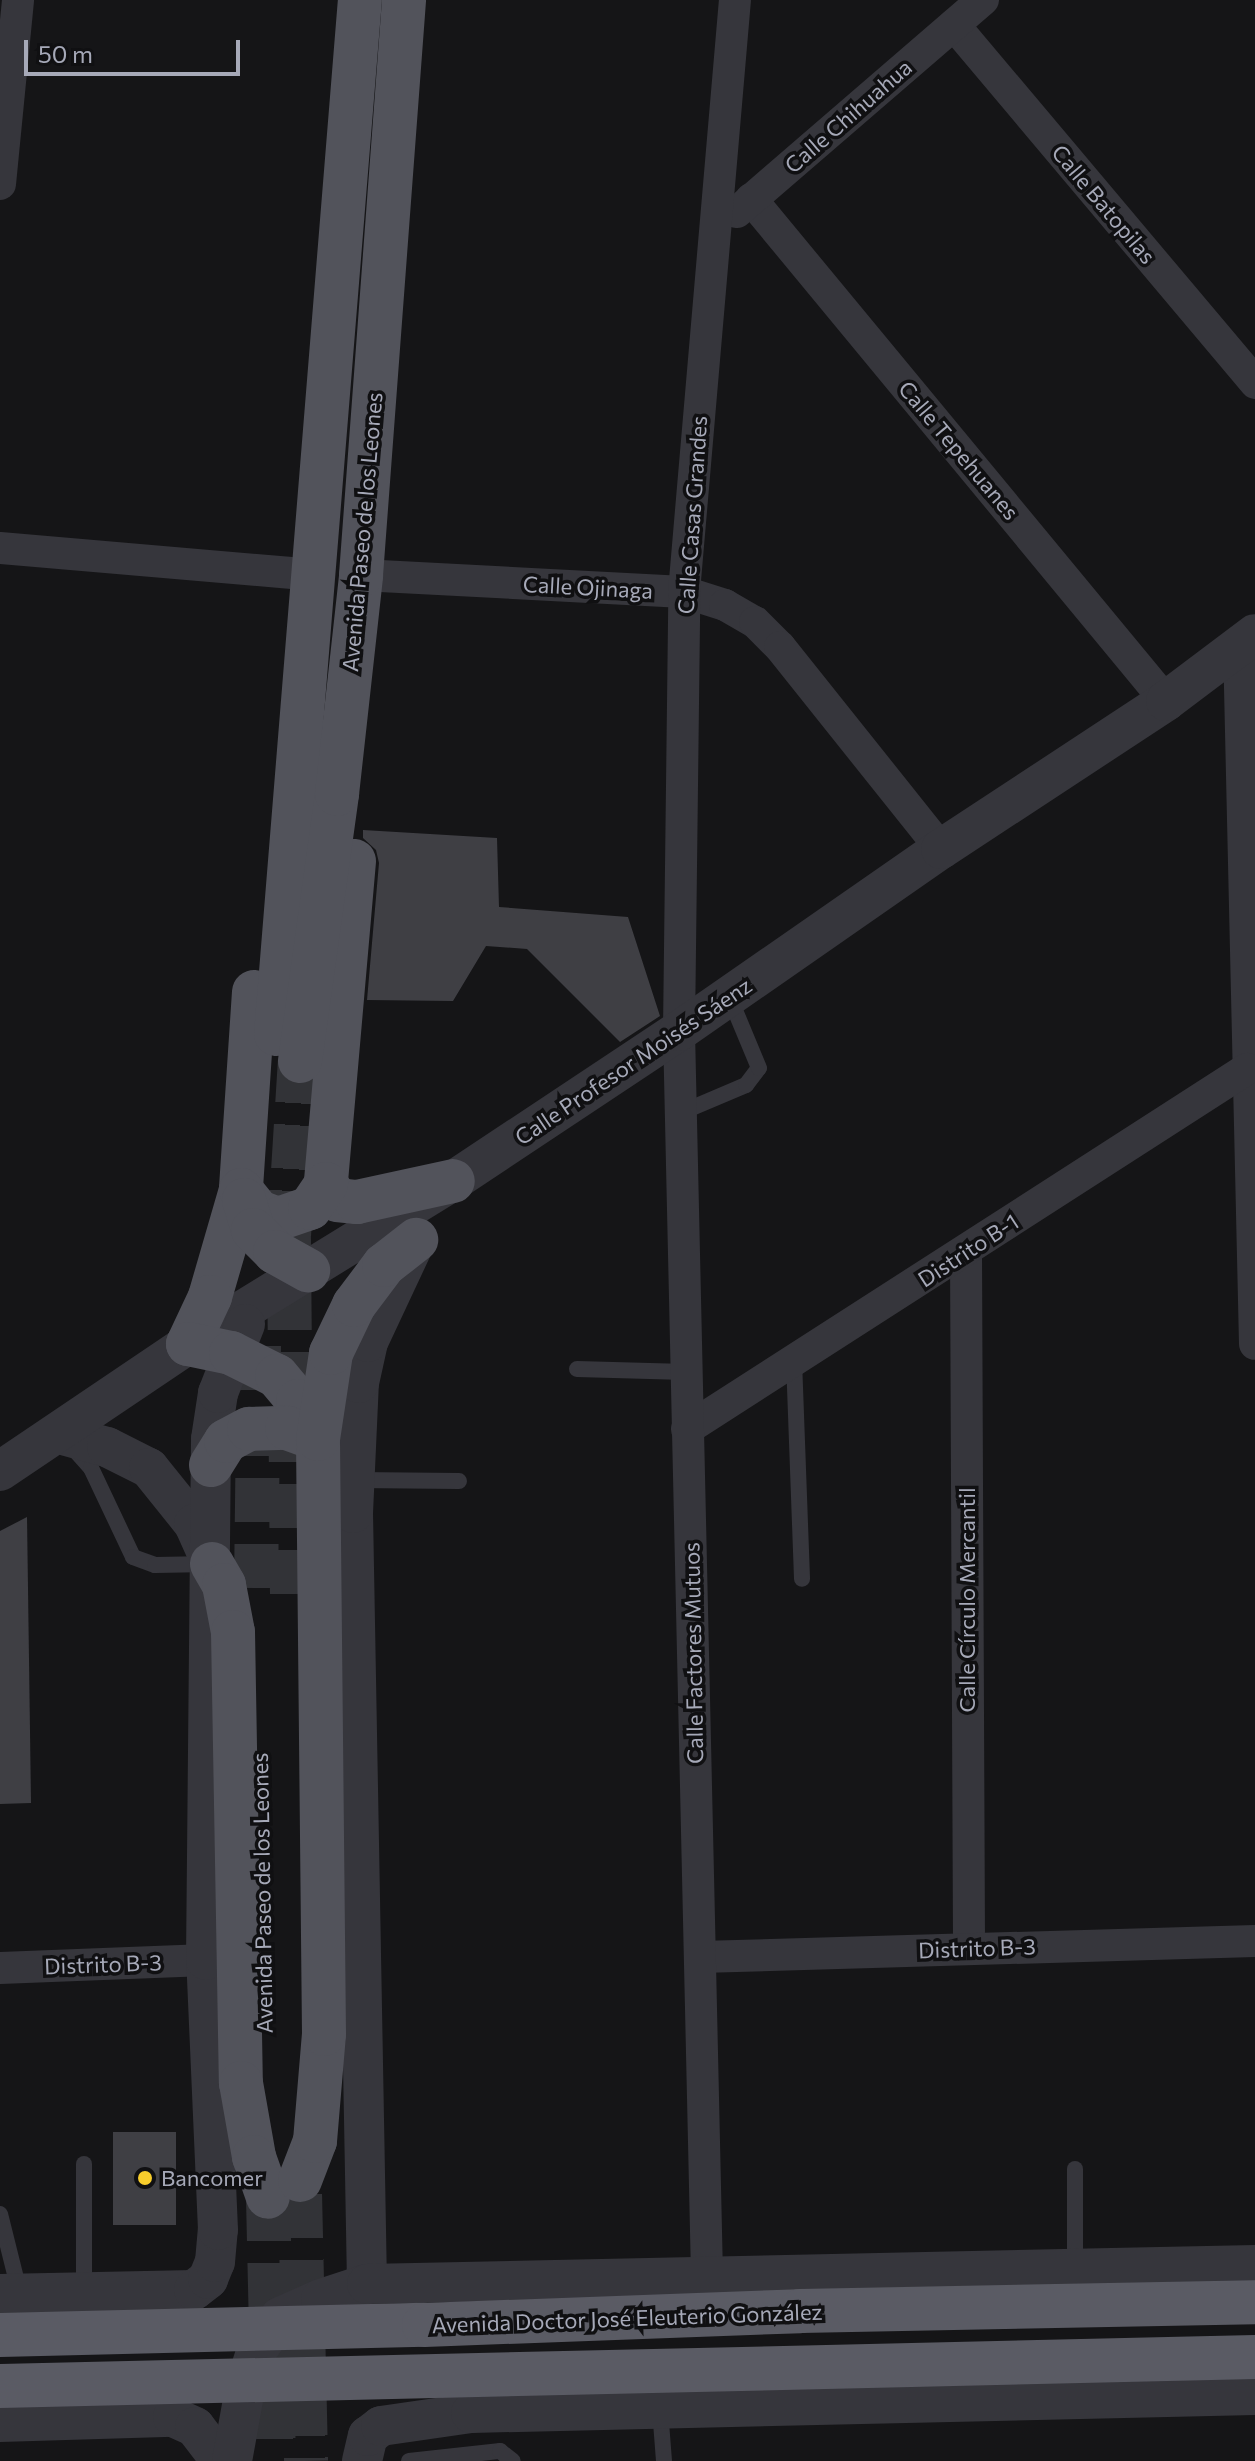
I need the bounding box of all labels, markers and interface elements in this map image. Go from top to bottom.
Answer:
scale bar [28,24,244,74]
text: 50 m [38,39,93,68]
street label: Calle Chihuahua [779,54,917,178]
street label: Calle Batopilas [1047,139,1161,269]
street label: Calle Tepehuanes [893,375,1025,525]
street label: Avenida Paseo de los Leones [337,391,387,673]
street label: Calle Casas Grandes [672,415,712,615]
street label: Calle Ojinaga [522,570,654,604]
street label: Calle Profesor Moisés Sáenz [510,972,756,1150]
street label: Distrito B-1 [913,1208,1023,1292]
street label: Calle Círculo Mercantil [954,1487,980,1713]
street label: Calle Factores Mutuos [678,1542,708,1764]
street label: Avenida Paseo de los Leones [246,1752,278,2034]
street label: Distrito B-3 [918,1933,1036,1963]
street label: Distrito B-3 [44,1949,162,1979]
place label: Bancomer [161,2165,263,2191]
marker: Bancomer [136,2169,154,2187]
street label: Avenida Doctor José Eleuterio González [431,2298,823,2338]

